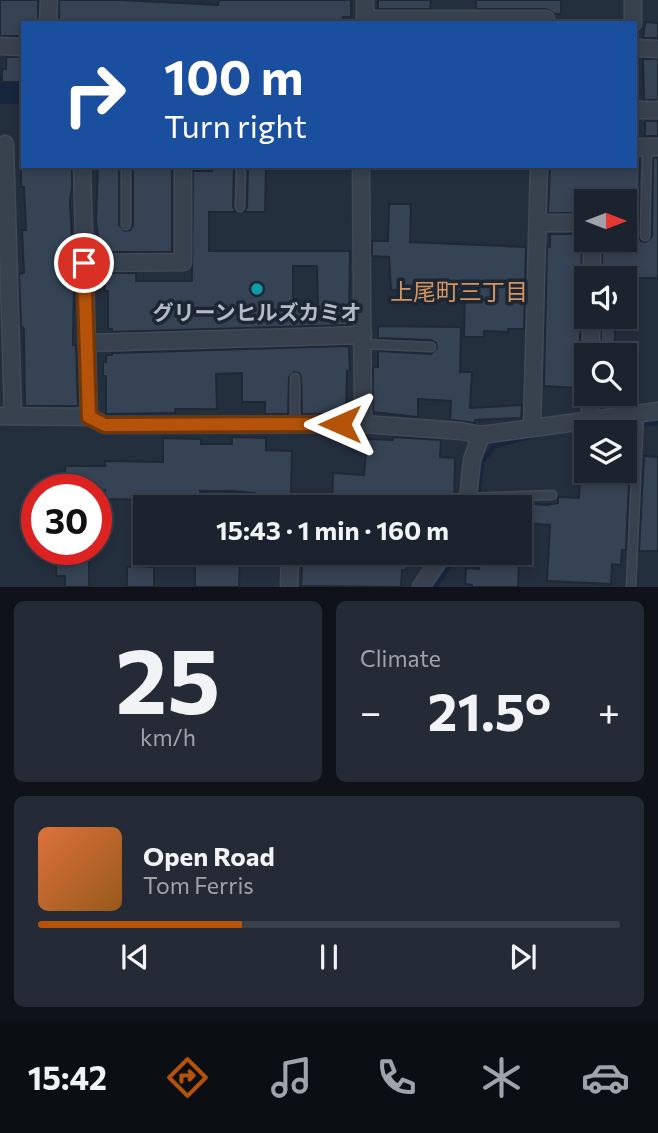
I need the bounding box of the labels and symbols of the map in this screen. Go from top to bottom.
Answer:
north arrow [574,189,637,252]
pin [54,233,114,293]
district label: 上尾町三丁目 [390,277,528,305]
marker: グリーンヒルズカミオ [249,281,265,297]
place label: グリーンヒルズカミオ [153,299,361,324]
position arrow [303,387,377,461]
speed limit sign: 30 [21,474,112,565]

